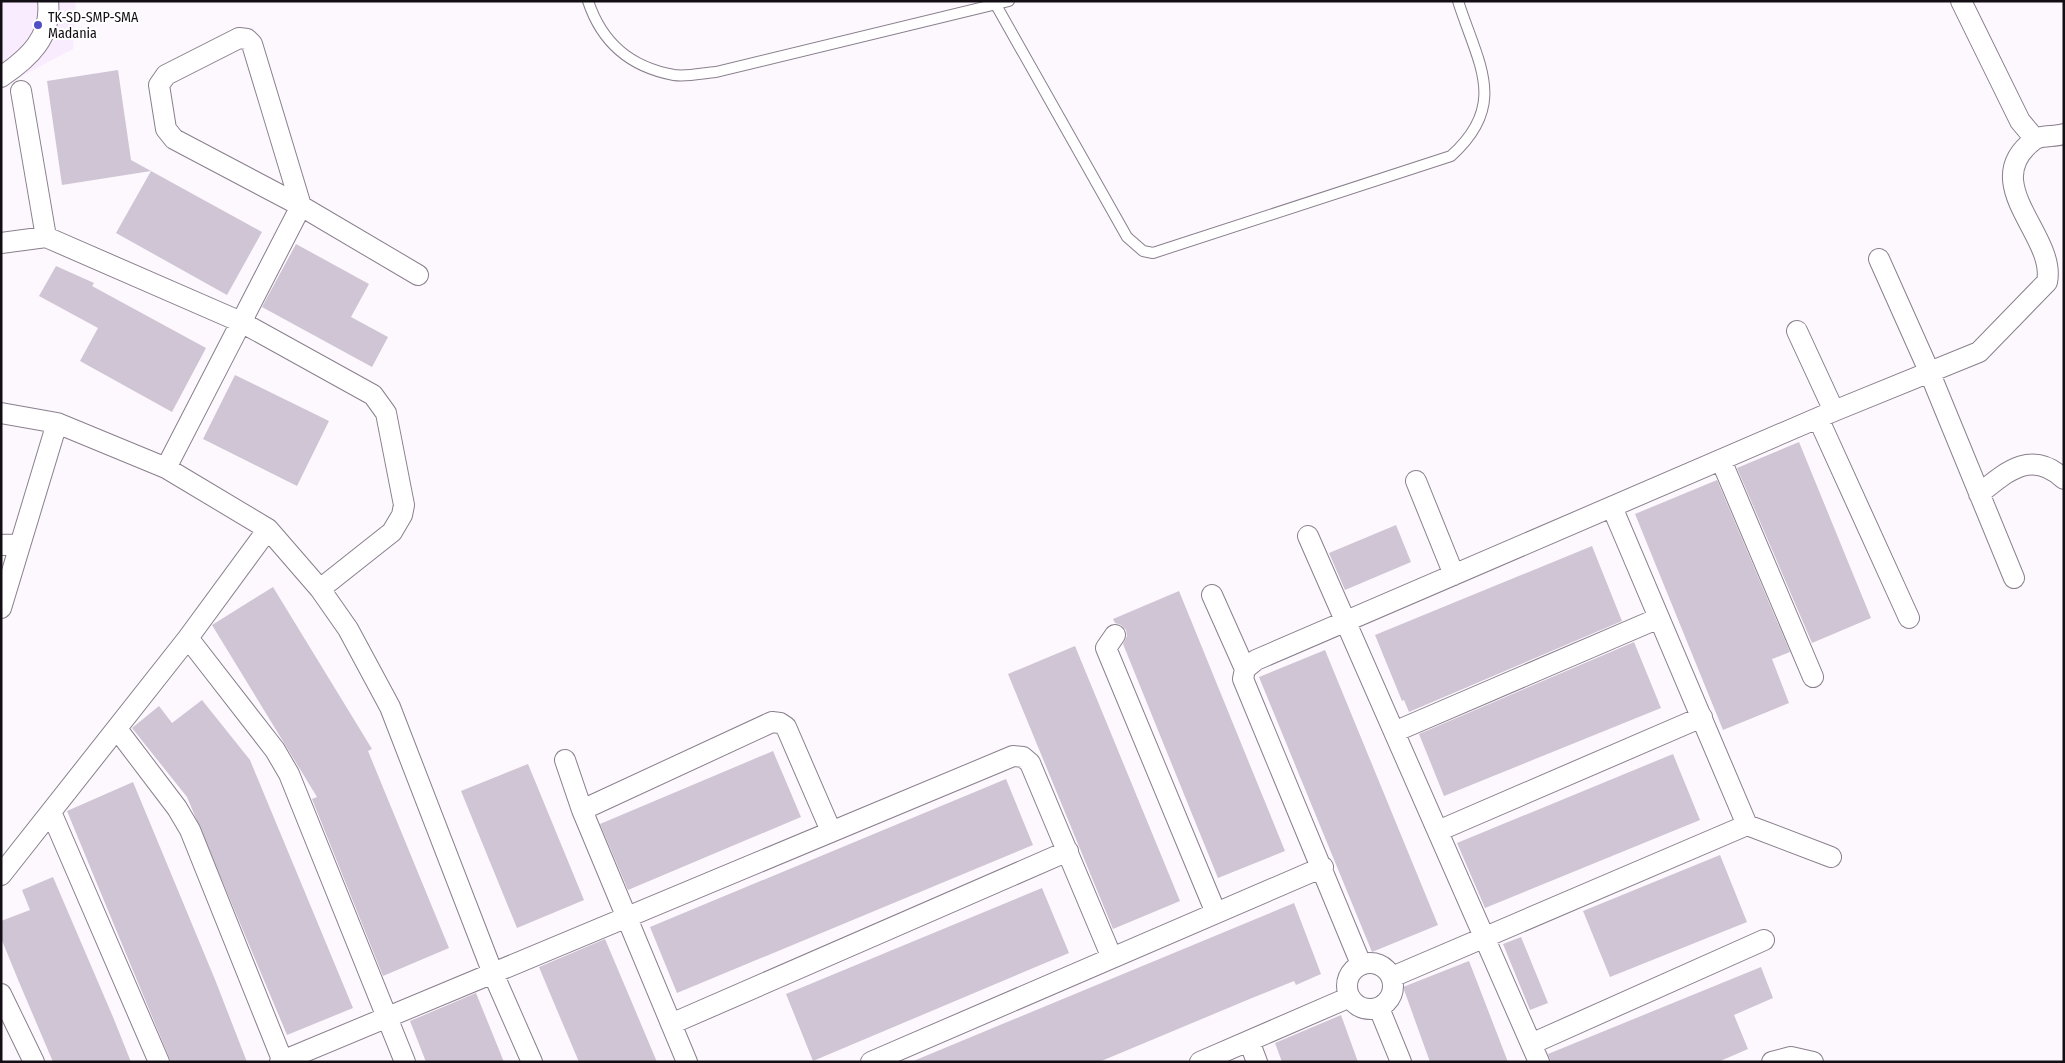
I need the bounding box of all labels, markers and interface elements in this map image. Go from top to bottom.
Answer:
place label: TK-SD-SMP-SMA Madania [48,9,139,42]
marker: TK-SD-SMP-SMA Madania [32,19,44,31]

